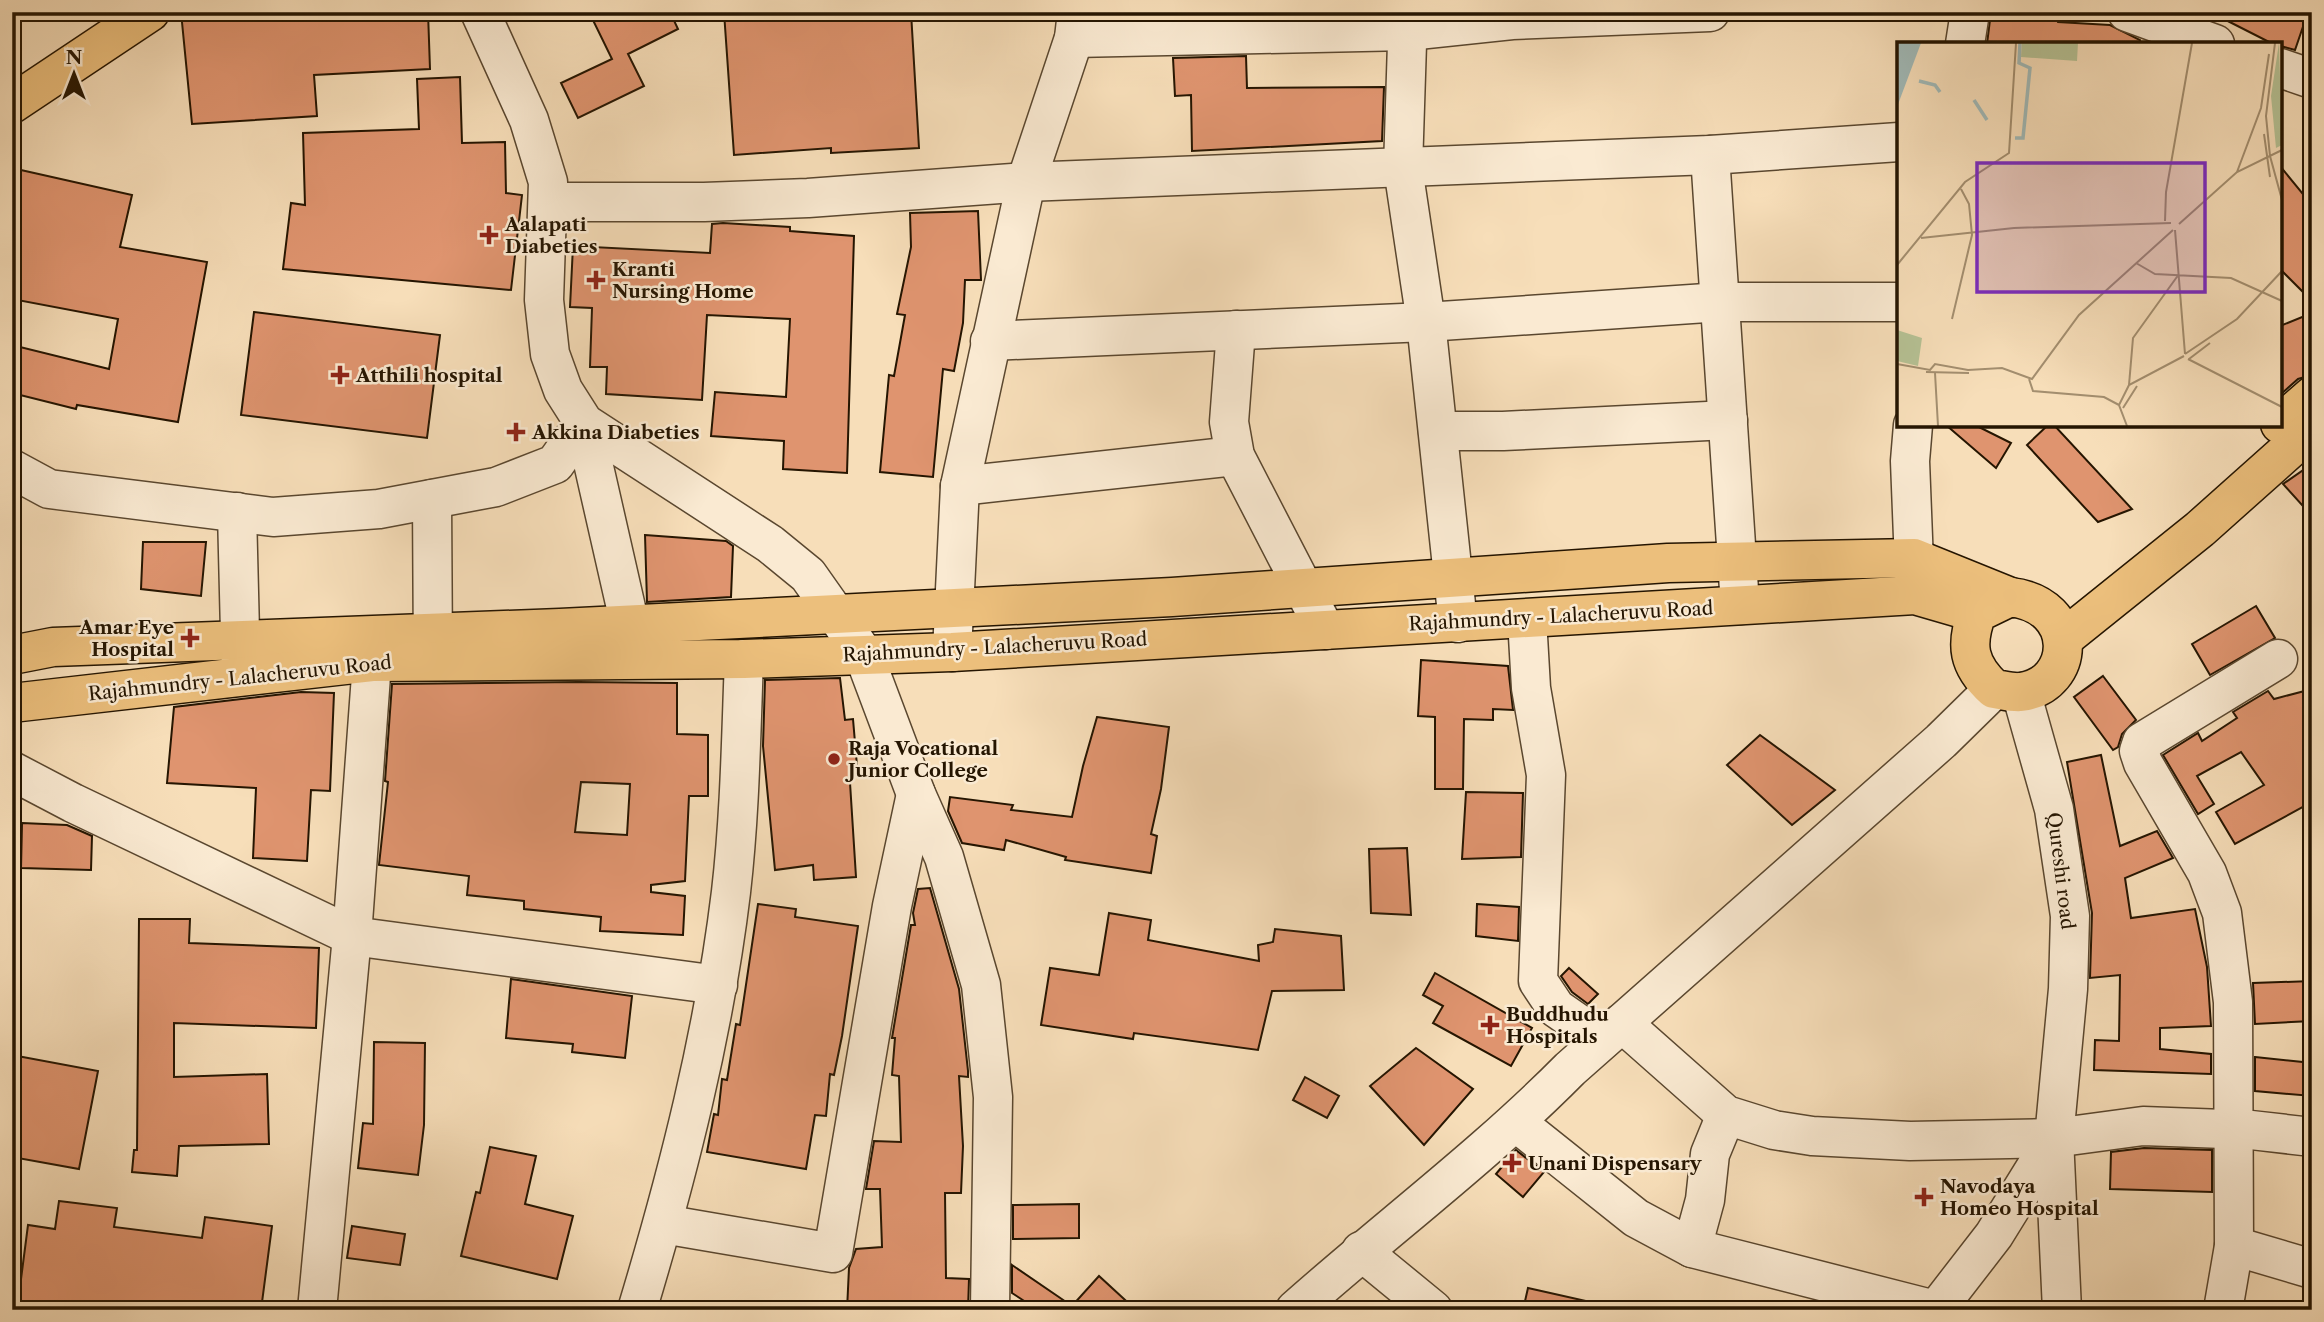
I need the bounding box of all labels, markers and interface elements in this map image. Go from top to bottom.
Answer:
north arrow [38,38,108,108]
inset map [1897,42,2282,427]
text: N [66,46,82,69]
place label: Aalapati Diabeties [504,213,598,258]
marker: Aalapati Diabeties [479,225,499,245]
place label: Kranti Nursing Home [612,258,754,303]
marker: Kranti Nursing Home [586,270,606,290]
place label: Atthili hospital [355,364,503,387]
marker: Atthili hospital [330,365,350,385]
place label: Akkina Diabeties [531,421,700,444]
marker: Akkina Diabeties [506,422,526,442]
street label: Rajahmundry - Lalacheruvu Road [1408,597,1714,635]
place label: Amar Eye Hospital [78,616,174,661]
marker: Amar Eye Hospital [180,628,200,648]
street label: Rajahmundry - Lalacheruvu Road [842,628,1148,666]
street label: Rajahmundry - Lalacheruvu Road [87,651,393,705]
place label: Raja Vocational Junior College [845,737,999,782]
marker: Raja Vocational Junior College [826,751,842,767]
street label: Qureshi road [2042,811,2080,931]
place label: Buddhudu Hospitals [1506,1003,1609,1048]
marker: Buddhudu Hospitals [1480,1015,1500,1035]
place label: Unani Dispensary [1528,1152,1703,1175]
marker: Unani Dispensary [1502,1153,1522,1173]
place label: Navodaya Homeo Hospital [1940,1175,2099,1220]
marker: Navodaya Homeo Hospital [1914,1187,1934,1207]

